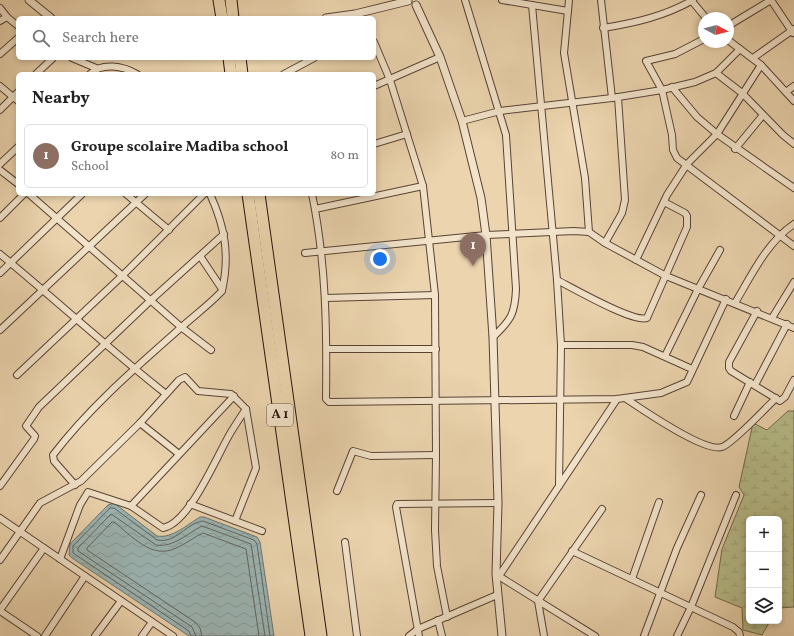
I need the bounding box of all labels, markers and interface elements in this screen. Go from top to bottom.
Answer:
north arrow [698,12,734,48]
search box [16,16,376,60]
icon: search [30,27,52,49]
text: Search here [62,28,139,49]
text: Nearby [32,87,90,110]
text: Groupe scolaire Madiba school [71,137,288,158]
text: 1 [43,147,49,165]
text: 80 m [330,147,359,165]
text: School [71,158,109,176]
pin: 1 [460,233,486,266]
your location [370,249,390,269]
road number: A 1 [267,404,293,426]
map controls [746,516,782,624]
button: + [746,516,782,552]
button: − [746,552,782,588]
button: layers [746,588,782,624]

